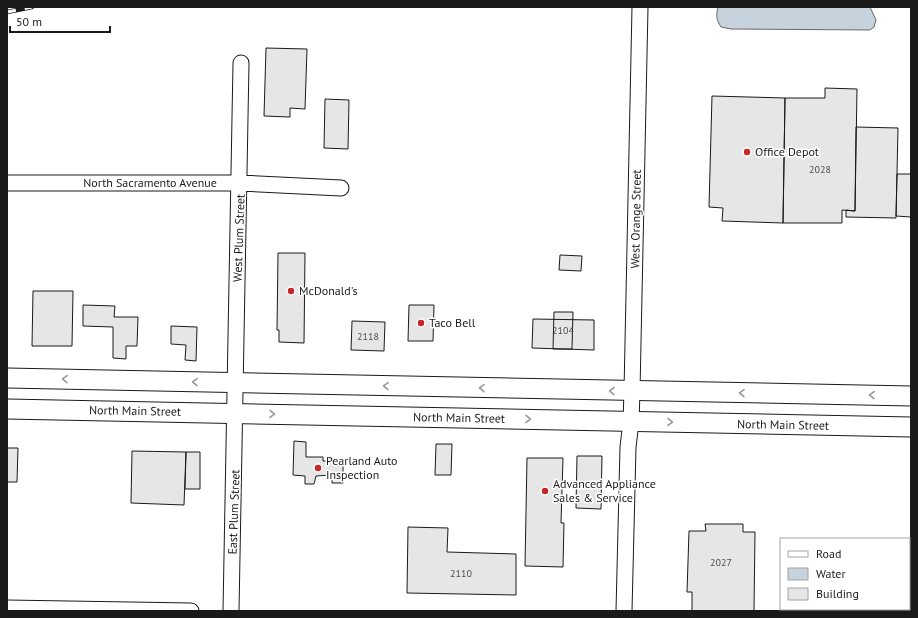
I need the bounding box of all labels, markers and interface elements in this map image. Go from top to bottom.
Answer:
scale bar [10,8,110,34]
text: 50 m [16,14,42,29]
place label: Office Depot [755,144,819,159]
marker: Office Depot [742,147,752,157]
house number: 2028 [809,163,831,176]
street label: West Orange Street [627,169,644,269]
street label: North Sacramento Avenue [83,175,217,190]
street label: West Plum Street [229,194,248,282]
place label: McDonald's [299,283,358,298]
marker: McDonald's [286,286,296,296]
place label: Taco Bell [429,315,476,330]
marker: Taco Bell [416,318,426,328]
house number: 2104 [552,324,574,337]
house number: 2118 [357,330,379,343]
one-way arrow [62,375,68,384]
one-way arrow [192,378,198,386]
one-way arrow [383,382,389,390]
one-way arrow [479,383,485,392]
one-way arrow [609,386,615,395]
one-way arrow [739,389,745,397]
one-way arrow [869,391,875,400]
street label: North Main Street [89,402,181,419]
street label: North Main Street [413,409,505,426]
one-way arrow [269,410,275,418]
one-way arrow [525,415,531,424]
street label: North Main Street [737,416,829,433]
one-way arrow [667,418,673,427]
place label: Pearland Auto Inspection [326,453,398,482]
marker: Pearland Auto Inspection [313,463,323,473]
street label: East Plum Street [225,469,242,555]
place label: Advanced Appliance Sales & Service [553,476,656,505]
marker: Advanced Appliance Sales & Service [540,486,550,496]
legend [780,538,910,610]
text: Road [816,546,841,561]
house number: 2027 [710,556,732,569]
text: Water [816,566,846,581]
house number: 2110 [450,567,472,580]
text: Building [816,586,859,601]

